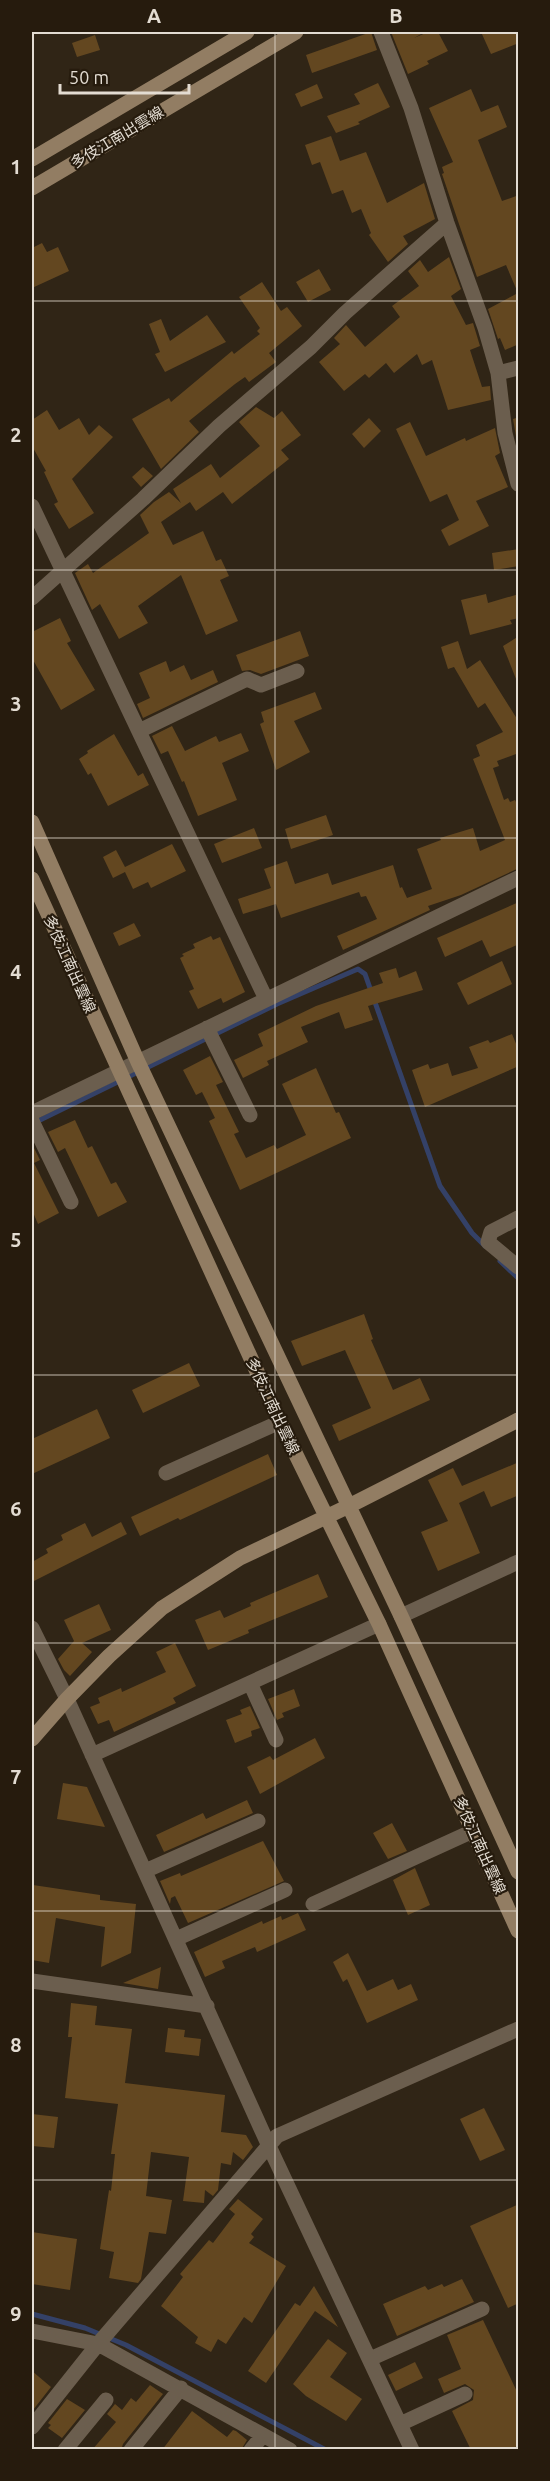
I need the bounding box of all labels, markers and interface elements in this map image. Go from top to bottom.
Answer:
text: A [147,4,161,27]
text: B [389,4,403,27]
scale bar [60,57,189,95]
text: 50 m [69,67,109,87]
street label: 多伎江南出雲線 [68,103,166,171]
text: 1 [10,155,22,178]
text: 2 [10,423,22,446]
text: 3 [10,692,22,715]
street label: 多伎江南出雲線 [41,913,99,1015]
text: 4 [10,960,22,983]
text: 5 [10,1228,22,1251]
street label: 多伎江南出雲線 [243,1355,303,1457]
text: 6 [10,1497,22,1520]
text: 7 [10,1765,22,1788]
street label: 多伎江南出雲線 [451,1794,509,1896]
text: 8 [10,2033,22,2056]
text: 9 [10,2302,22,2325]

